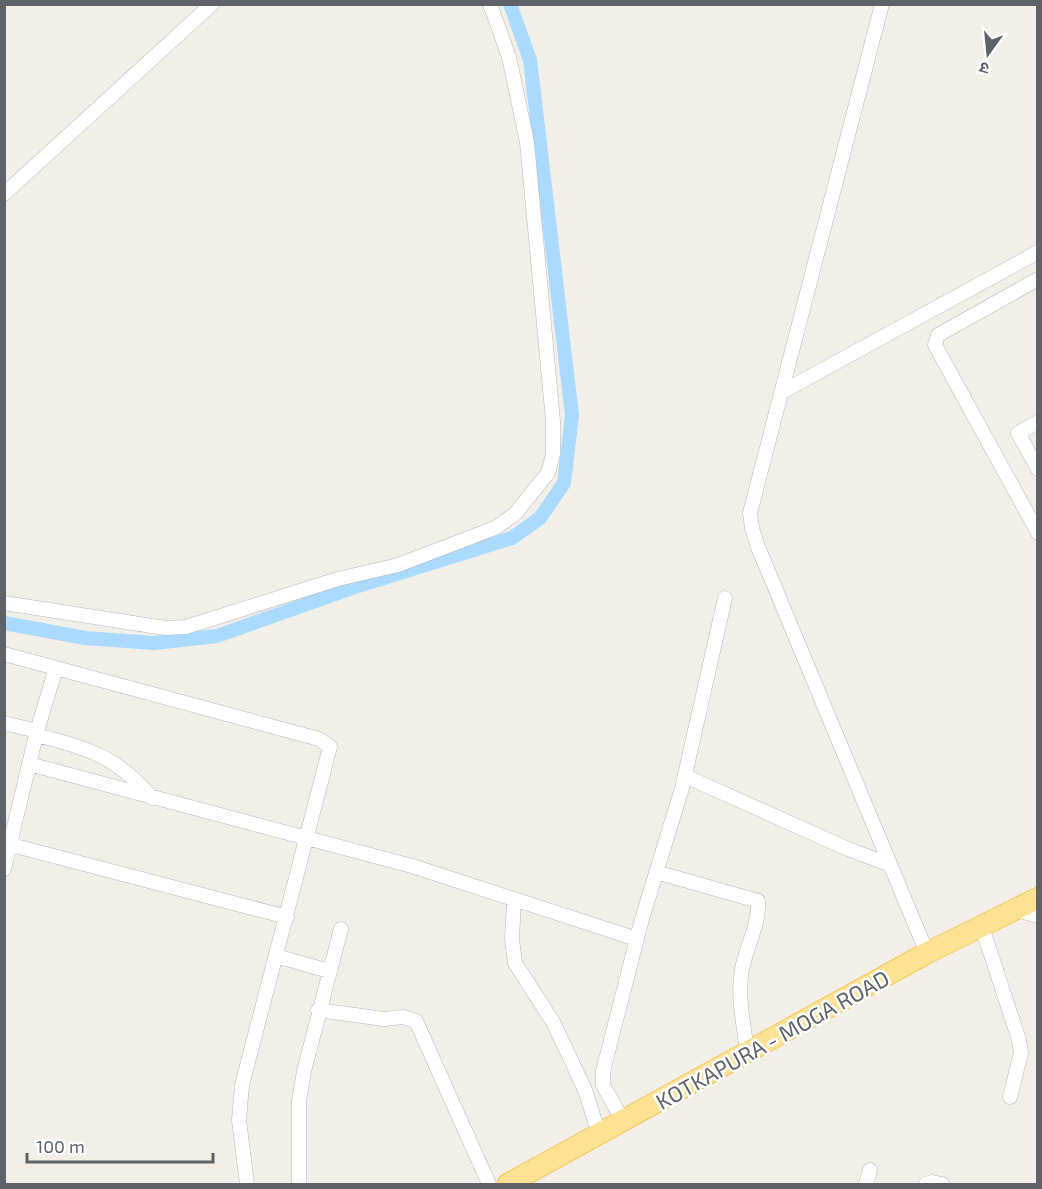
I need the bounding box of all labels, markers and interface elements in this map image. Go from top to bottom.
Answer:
north arrow [958,24,1018,84]
text: उ [976,58,991,79]
street label: KOTKAPURA - MOGA ROAD [651,964,893,1114]
scale bar [27,1126,213,1164]
text: 100 m [36,1135,85,1157]

